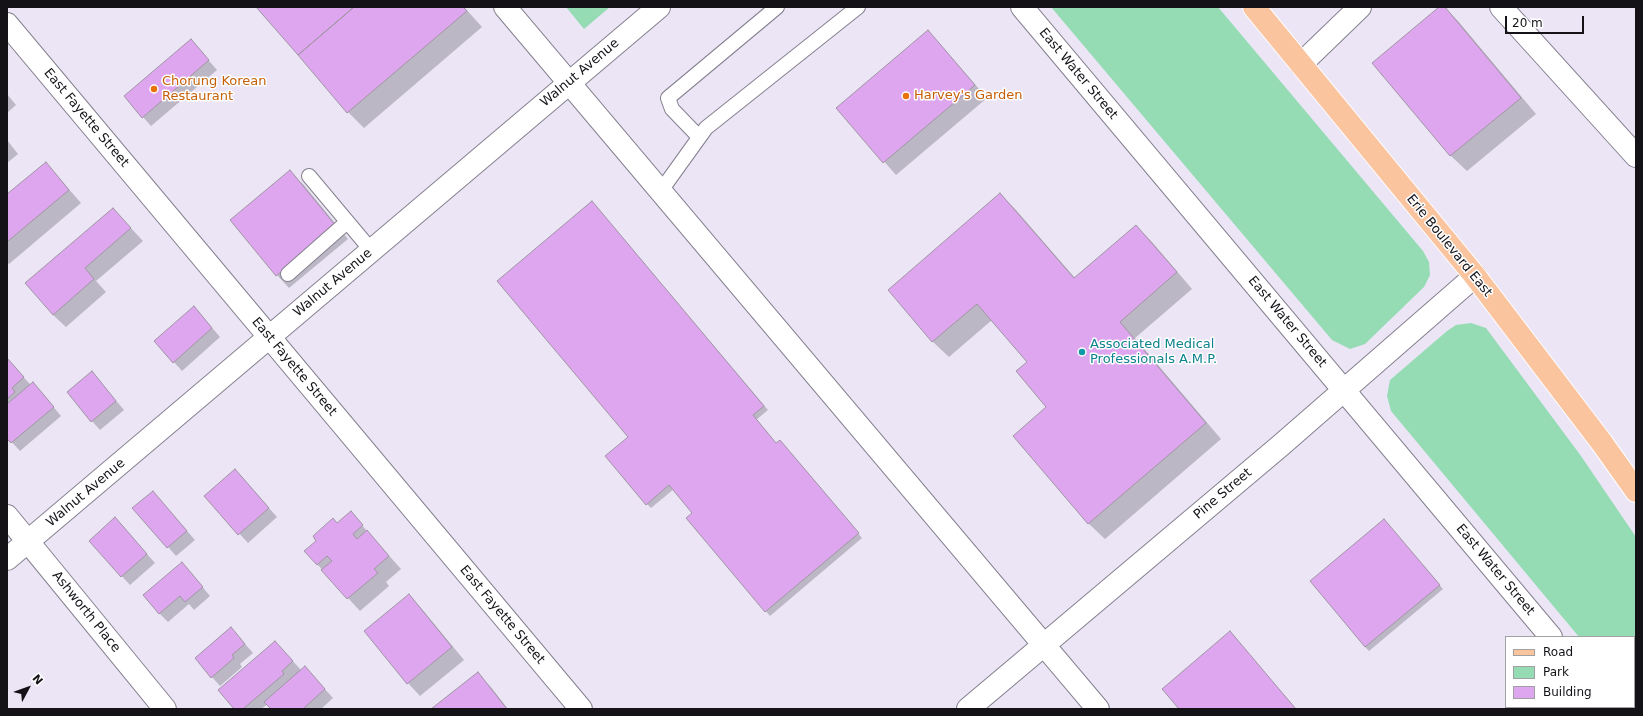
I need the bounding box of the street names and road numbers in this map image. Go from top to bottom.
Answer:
street label: East Water Street [1035,25,1121,123]
street label: Walnut Avenue [538,36,622,110]
street label: East Fayette Street [40,66,132,170]
street label: Erie Boulevard East [1403,192,1495,300]
street label: Walnut Avenue [291,246,375,320]
street label: East Water Street [1244,273,1330,371]
street label: East Fayette Street [248,315,340,419]
street label: Walnut Avenue [44,456,128,530]
street label: Pine Street [1191,465,1255,523]
street label: East Water Street [1452,521,1538,619]
street label: East Fayette Street [456,563,548,667]
street label: Ashworth Place [49,568,123,656]

